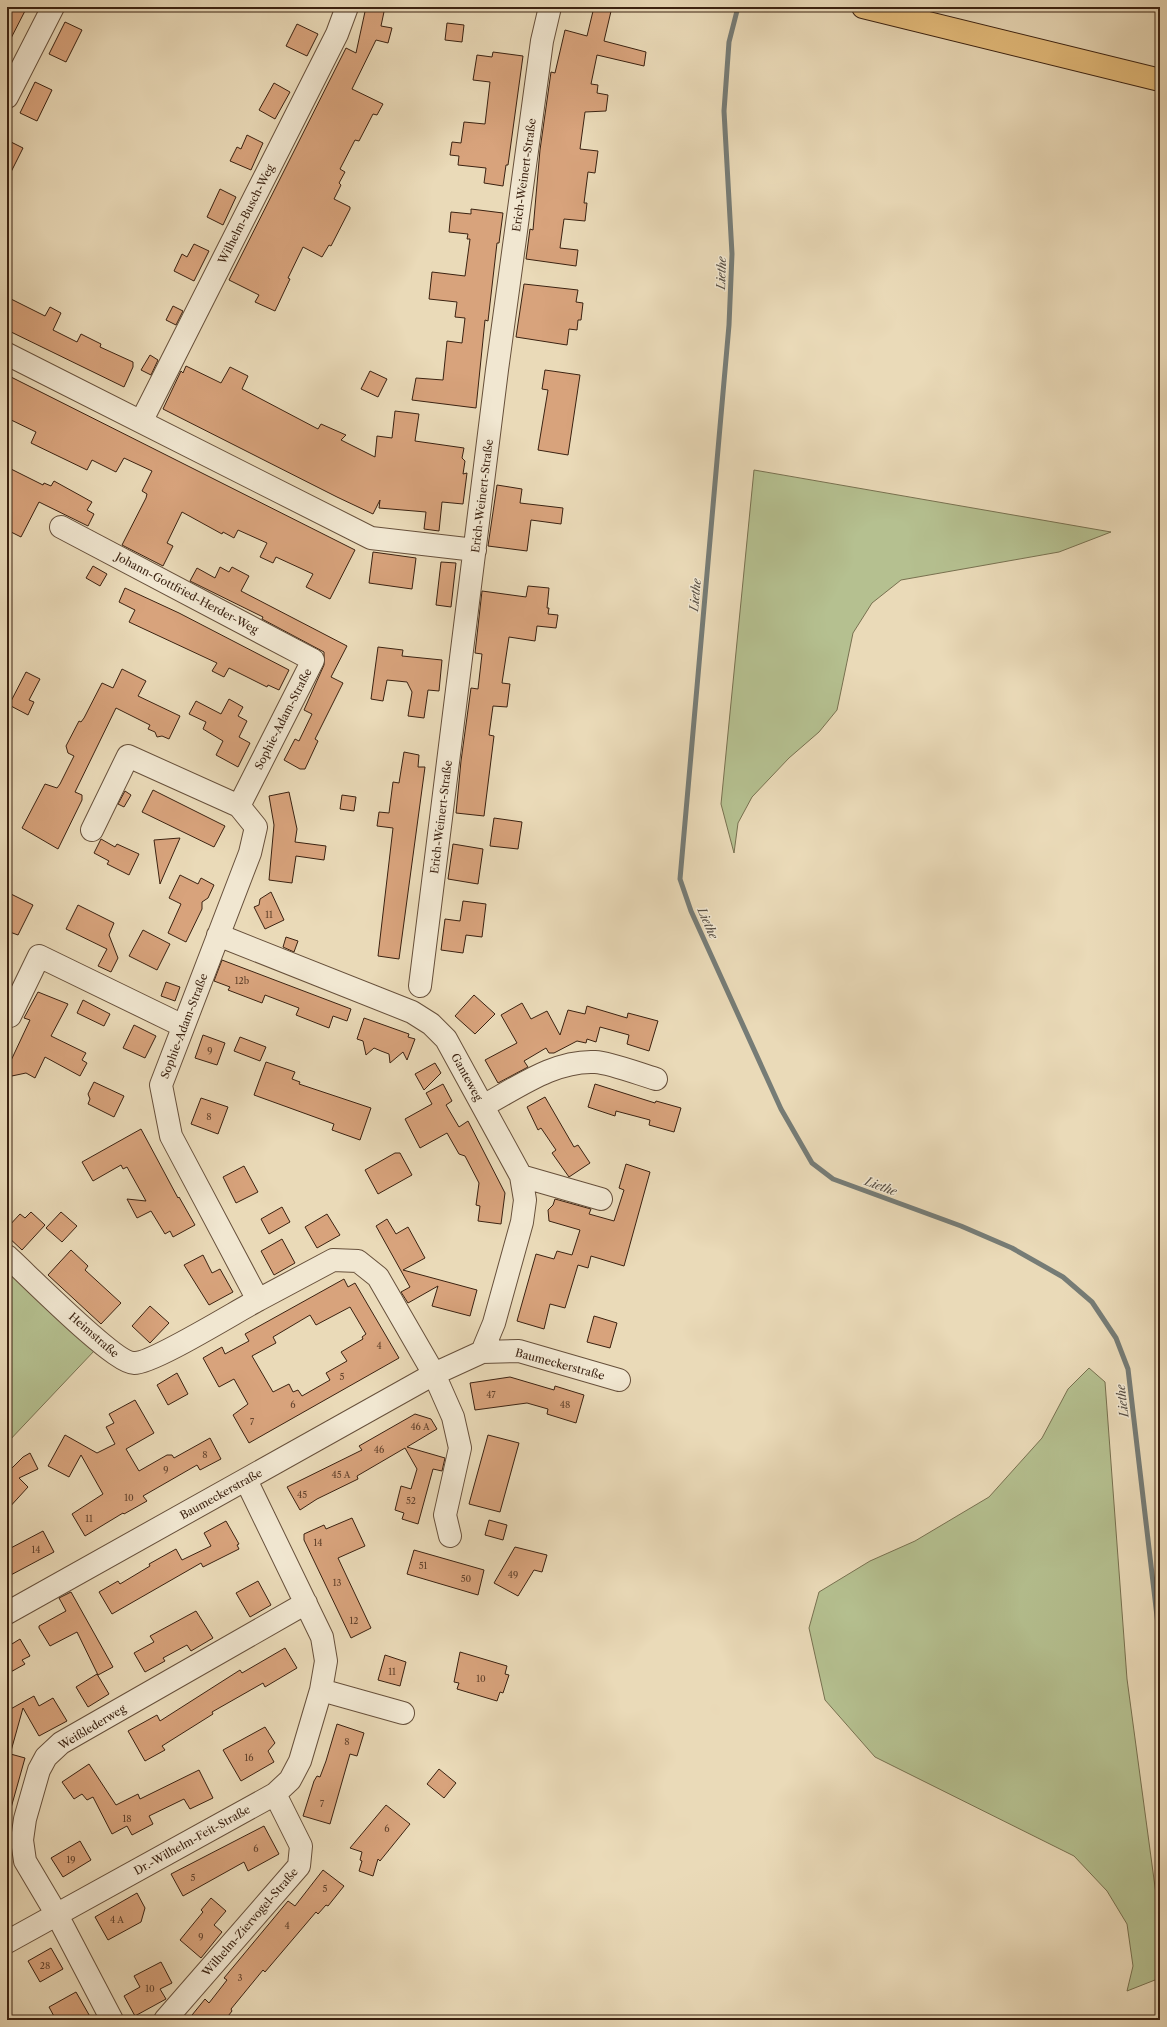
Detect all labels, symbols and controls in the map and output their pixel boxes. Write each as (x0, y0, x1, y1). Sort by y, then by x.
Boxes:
street label: Erich-Weinert-Straße (509, 117, 539, 233)
street label: Wilhelm-Busch-Weg (214, 162, 277, 267)
water label: Liethe (713, 255, 729, 291)
street label: Erich-Weinert-Straße (468, 438, 496, 554)
street label: Johann-Gottfried-Herder-Weg (112, 548, 261, 637)
water label: Liethe (686, 577, 704, 613)
street label: Sophie-Adam-Straße (251, 666, 315, 772)
street label: Erich-Weinert-Straße (427, 759, 455, 875)
water label: Liethe (694, 904, 722, 942)
house number: 11 (265, 909, 273, 920)
street label: Sophie-Adam-Straße (157, 971, 211, 1081)
house number: 12b (235, 975, 250, 986)
house number: 9 (207, 1045, 213, 1056)
street label: Ganteweg (448, 1051, 486, 1103)
house number: 8 (206, 1111, 212, 1122)
water label: Liethe (862, 1173, 900, 1199)
street label: Heimstraße (66, 1309, 122, 1361)
house number: 4 (376, 1340, 382, 1351)
street label: Baumeckerstraße (514, 1345, 606, 1383)
house number: 5 (340, 1371, 345, 1382)
water label: Liethe (1112, 1382, 1132, 1419)
house number: 47 (486, 1389, 496, 1400)
house number: 6 (290, 1399, 296, 1410)
house number: 48 (560, 1399, 570, 1410)
house number: 7 (250, 1416, 255, 1427)
house number: 46 A (410, 1421, 430, 1432)
house number: 46 (374, 1444, 384, 1455)
house number: 8 (202, 1449, 208, 1460)
house number: 9 (163, 1464, 169, 1475)
street label: Baumeckerstraße (177, 1466, 265, 1522)
house number: 45 A (332, 1469, 351, 1480)
house number: 45 (297, 1489, 307, 1500)
house number: 10 (124, 1492, 134, 1503)
house number: 52 (406, 1495, 416, 1506)
house number: 11 (85, 1513, 93, 1524)
house number: 14 (314, 1537, 323, 1548)
house number: 14 (32, 1544, 41, 1555)
house number: 51 (419, 1560, 428, 1571)
house number: 49 (508, 1569, 518, 1580)
house number: 50 (461, 1573, 472, 1584)
house number: 13 (333, 1577, 341, 1588)
house number: 12 (350, 1615, 358, 1626)
house number: 11 (388, 1666, 396, 1677)
house number: 10 (476, 1673, 486, 1684)
street label: Weißlederweg (55, 1701, 128, 1753)
house number: 8 (344, 1736, 350, 1747)
house number: 16 (244, 1752, 254, 1763)
house number: 7 (320, 1798, 325, 1809)
street label: Dr.-Wilhelm-Feit-Straße (131, 1802, 253, 1878)
house number: 18 (122, 1813, 132, 1824)
house number: 6 (384, 1823, 390, 1834)
house number: 6 (253, 1843, 259, 1854)
house number: 19 (66, 1854, 76, 1865)
street label: Wilhelm-Ziervogel-Straße (198, 1865, 301, 1980)
house number: 5 (191, 1872, 196, 1883)
house number: 5 (323, 1883, 328, 1894)
house number: 4 A (110, 1914, 124, 1925)
house number: 4 (284, 1920, 290, 1931)
house number: 9 (198, 1931, 204, 1942)
house number: 28 (40, 1960, 50, 1971)
house number: 3 (238, 1972, 243, 1983)
house number: 10 (145, 1983, 155, 1994)

